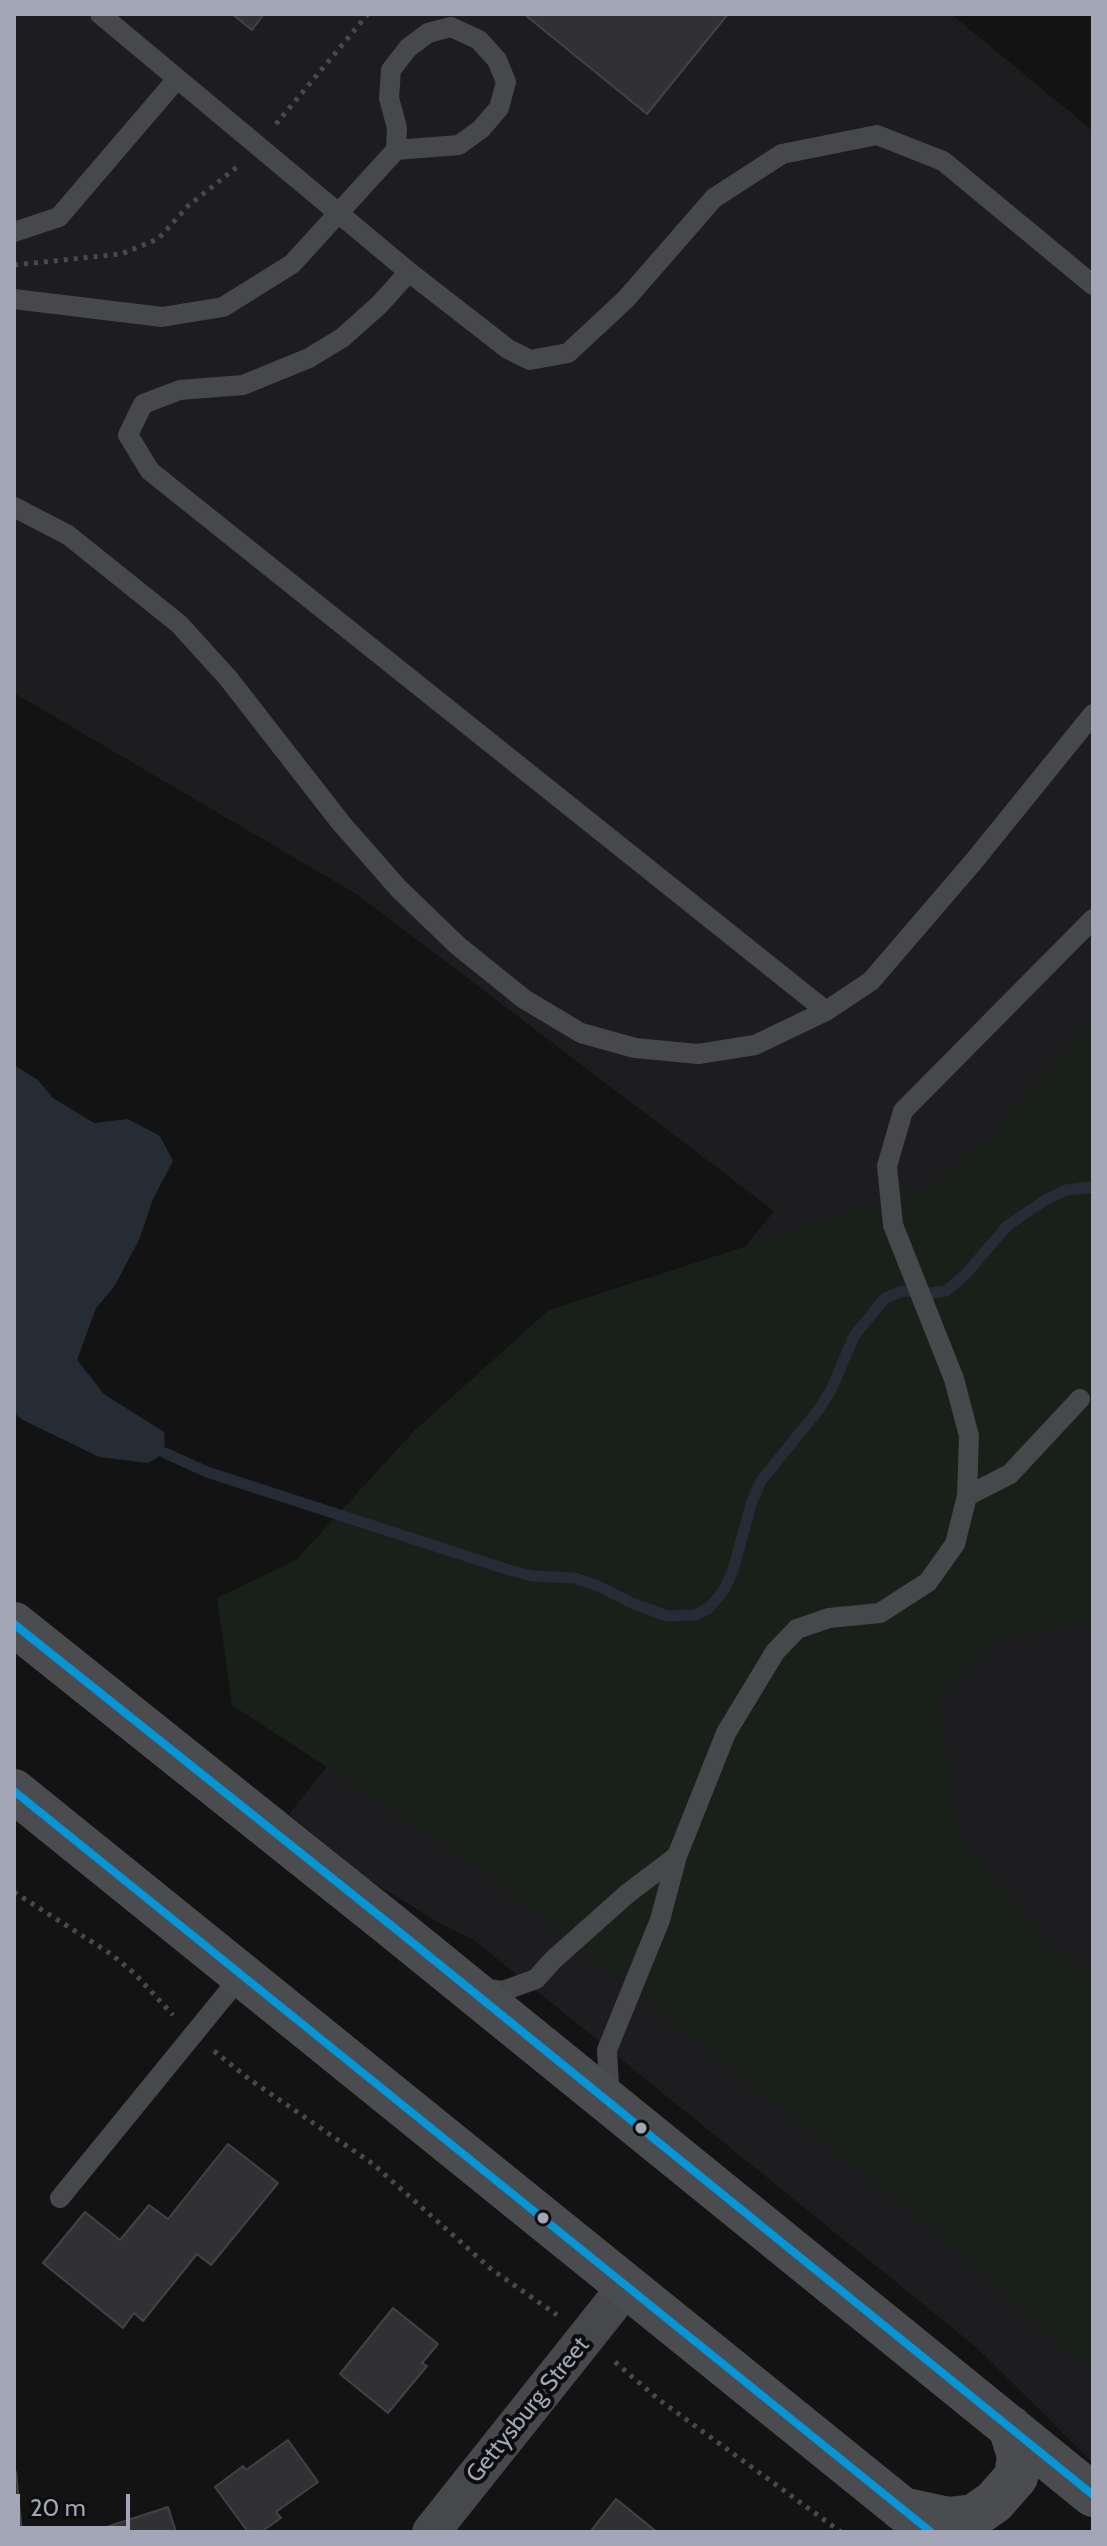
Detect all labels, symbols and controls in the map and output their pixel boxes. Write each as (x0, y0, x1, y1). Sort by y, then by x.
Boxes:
unlabelled marker (633, 2120, 649, 2136)
unlabelled marker (535, 2210, 551, 2226)
street label: Gettysburg Street (461, 2331, 595, 2489)
scale bar (20, 2478, 134, 2528)
text: 20 m (30, 2493, 86, 2522)

